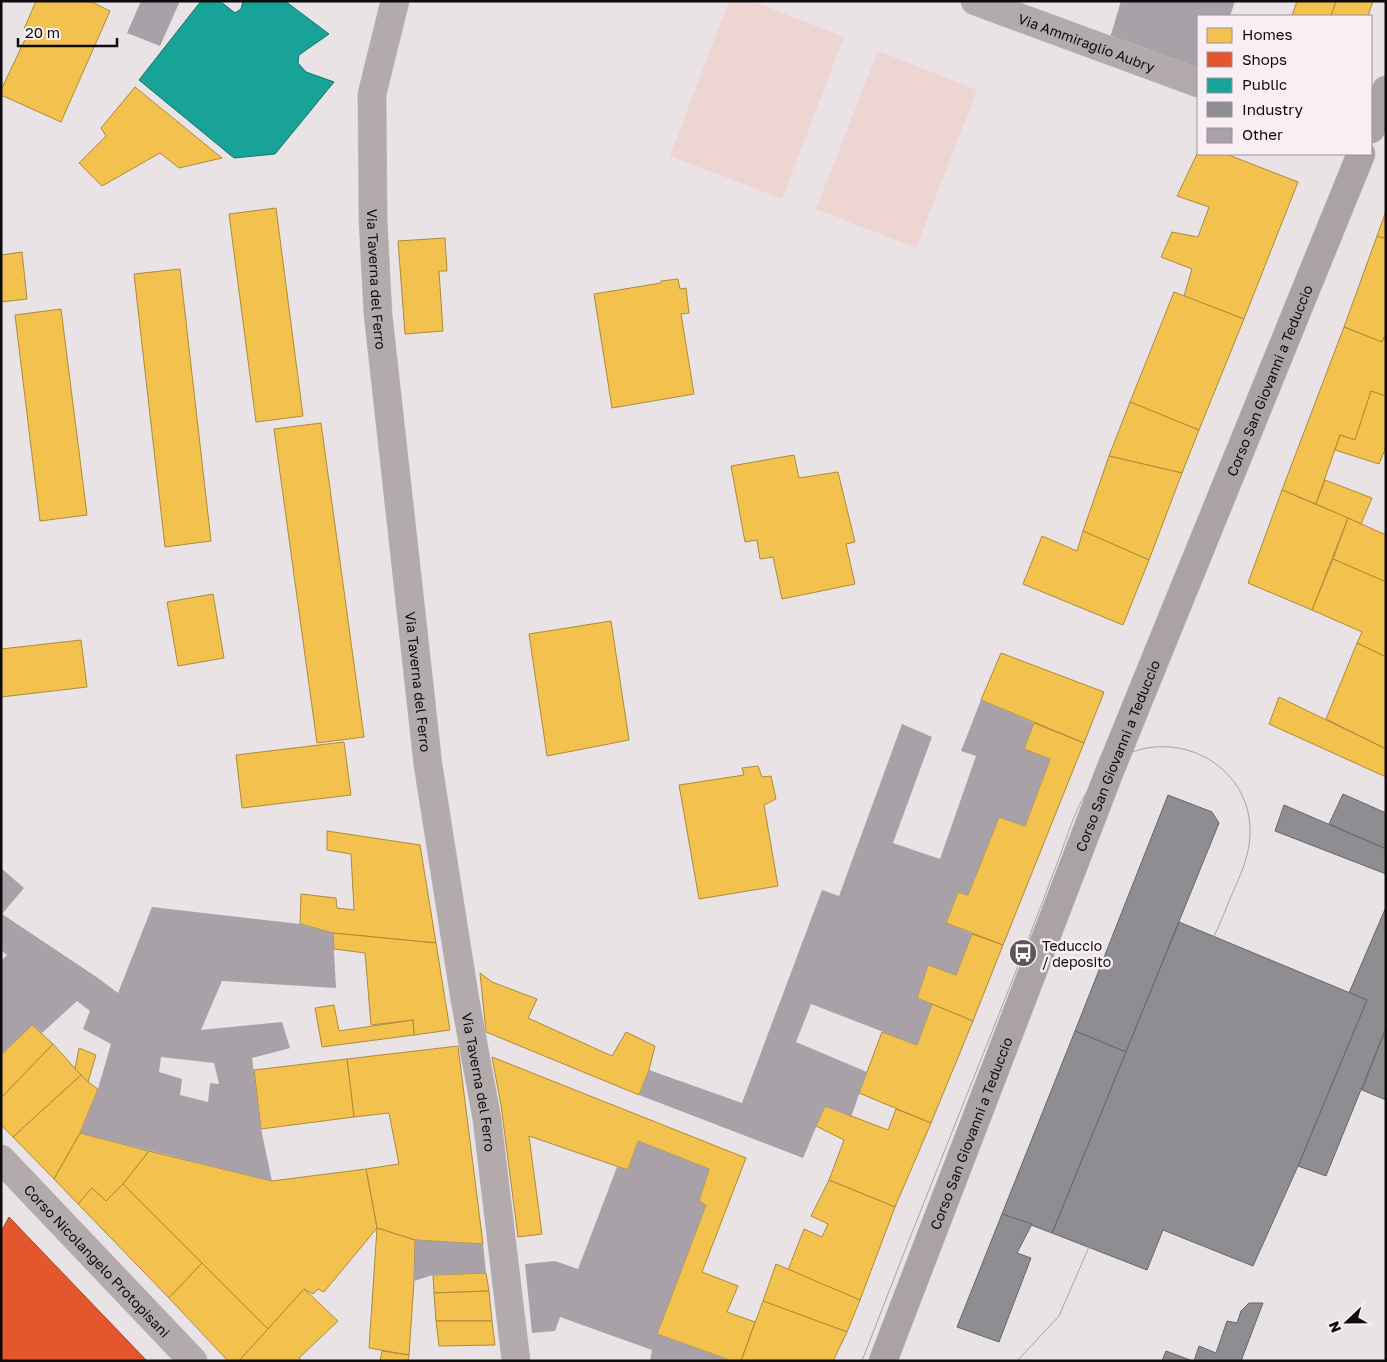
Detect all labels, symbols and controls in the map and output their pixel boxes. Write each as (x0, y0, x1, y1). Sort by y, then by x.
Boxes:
street label: Via Ammiraglio Aubry (1016, 9, 1158, 75)
scale bar (18, 15, 116, 47)
legend (1197, 15, 1372, 155)
text: 20 m (25, 23, 60, 41)
text: Homes (1242, 25, 1292, 43)
text: Shops (1242, 50, 1287, 68)
text: Public (1242, 75, 1287, 93)
text: Industry (1242, 100, 1303, 118)
text: Other (1242, 125, 1283, 143)
street label: Via Taverna del Ferro (364, 209, 390, 350)
street label: Corso San Giovanni a Teduccio (1222, 282, 1315, 478)
street label: Via Taverna del Ferro (403, 611, 435, 753)
street label: Corso San Giovanni a Teduccio (1071, 657, 1163, 854)
place label: Teduccio / deposito (1042, 937, 1111, 970)
bus stop icon: Teduccio / deposito (1008, 938, 1038, 968)
street label: Via Taverna del Ferro (459, 1011, 499, 1153)
street label: Corso San Giovanni a Teduccio (926, 1035, 1015, 1232)
street label: Corso Nicolangelo Protopisani (21, 1181, 174, 1340)
north arrow (1322, 1297, 1372, 1347)
text: N (1325, 1319, 1344, 1335)

